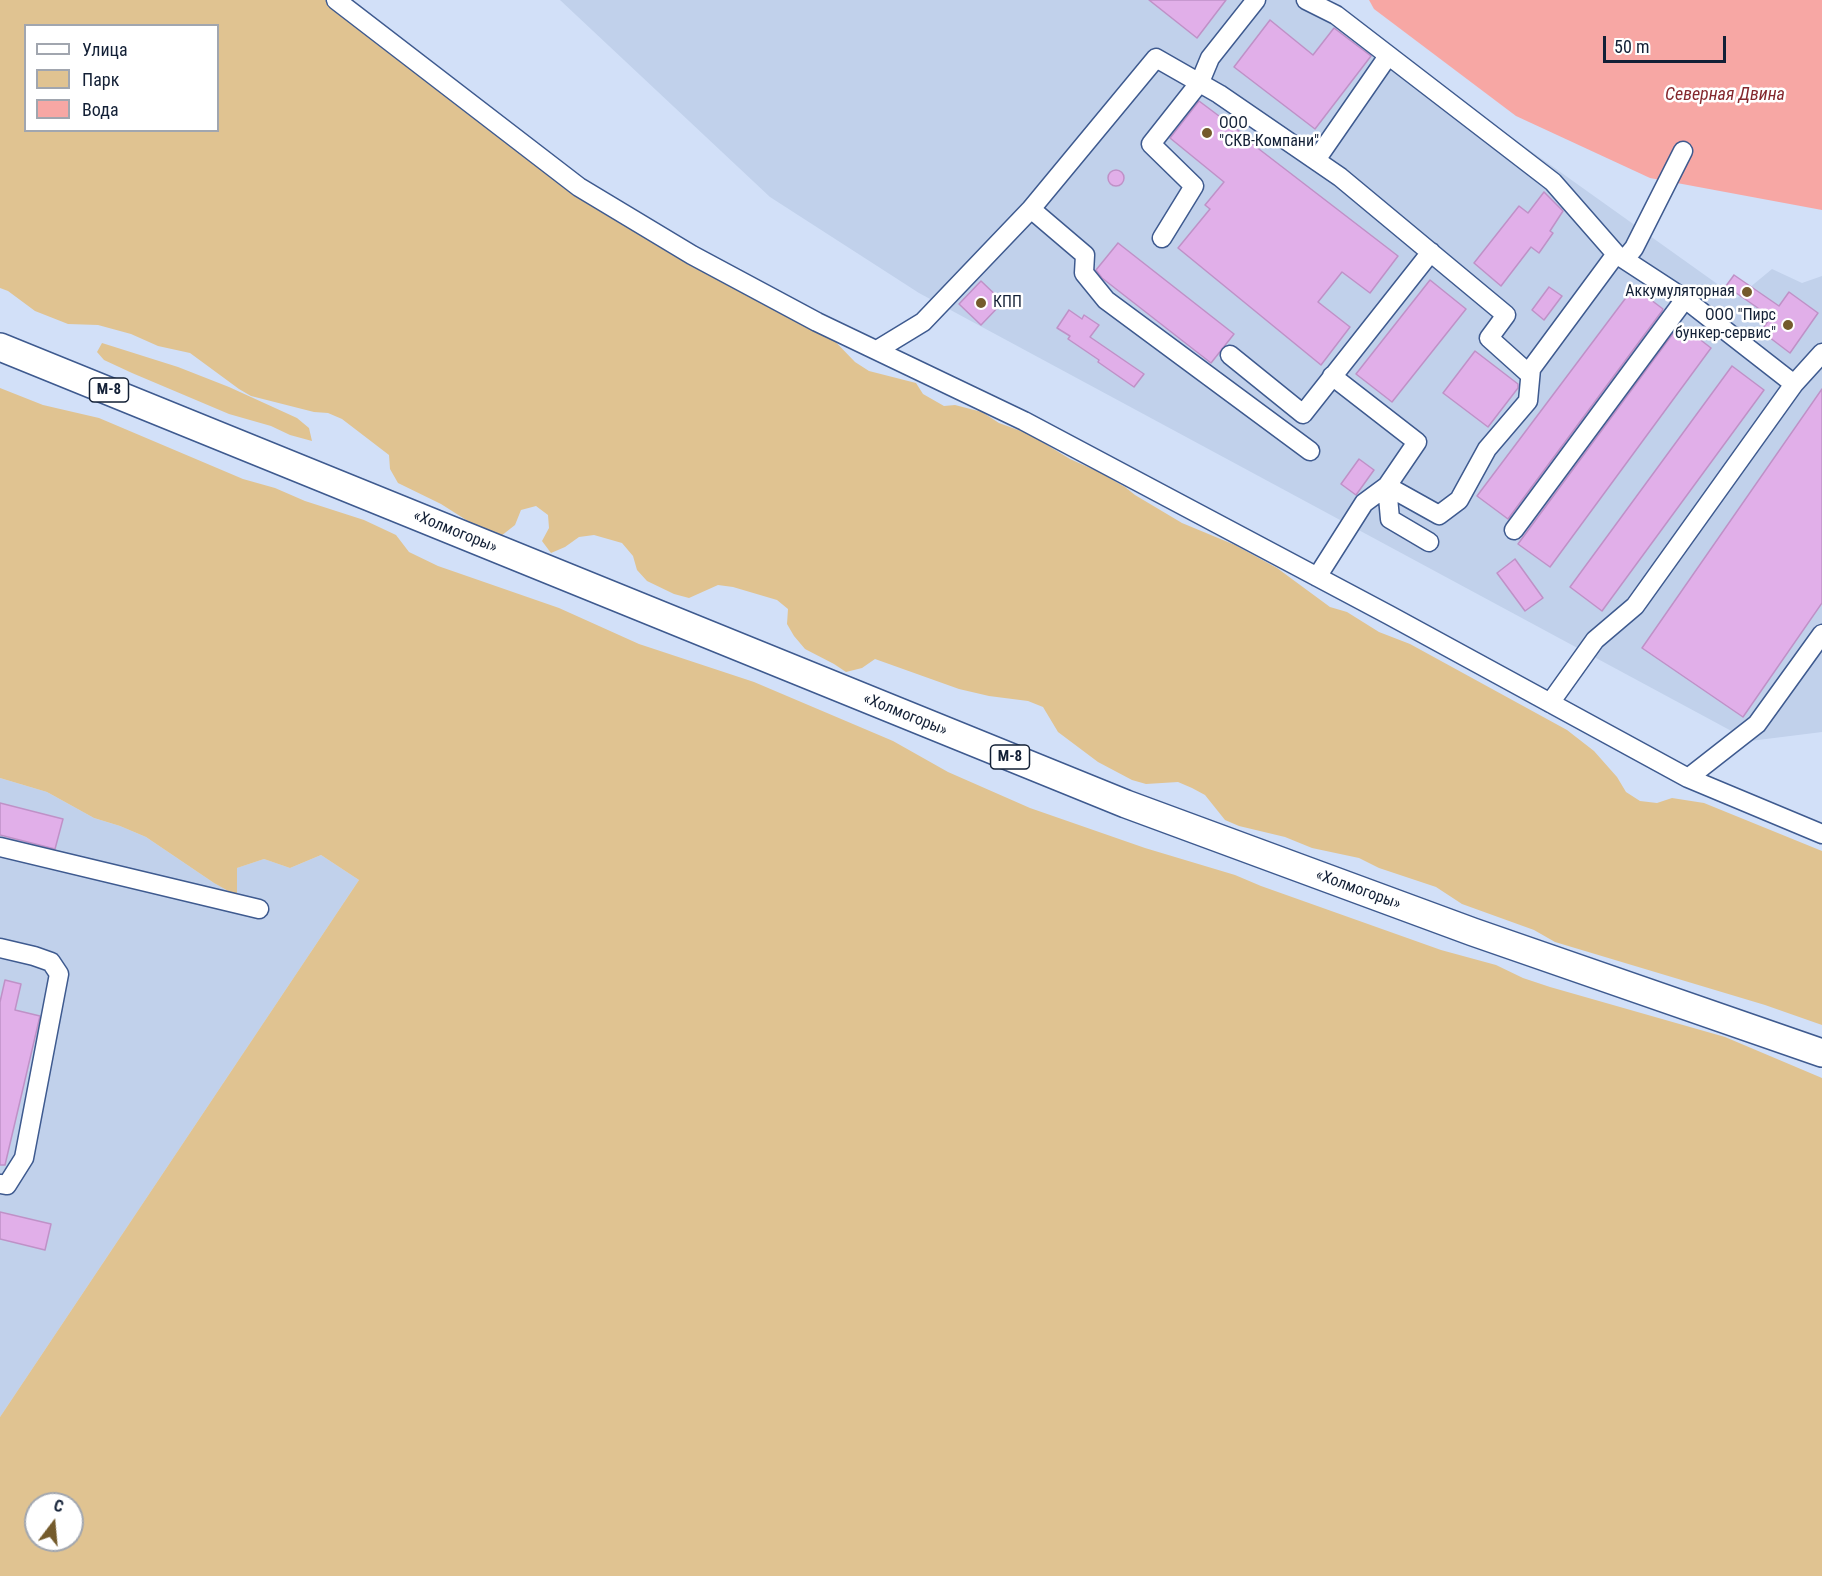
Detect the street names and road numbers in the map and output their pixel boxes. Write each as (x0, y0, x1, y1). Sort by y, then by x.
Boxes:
road number: М-8 (90, 378, 128, 402)
street label: «Холмогоры» (410, 506, 500, 558)
street label: «Холмогоры» (860, 689, 950, 741)
road number: М-8 (990, 745, 1030, 769)
street label: «Холмогоры» (1313, 866, 1403, 914)

